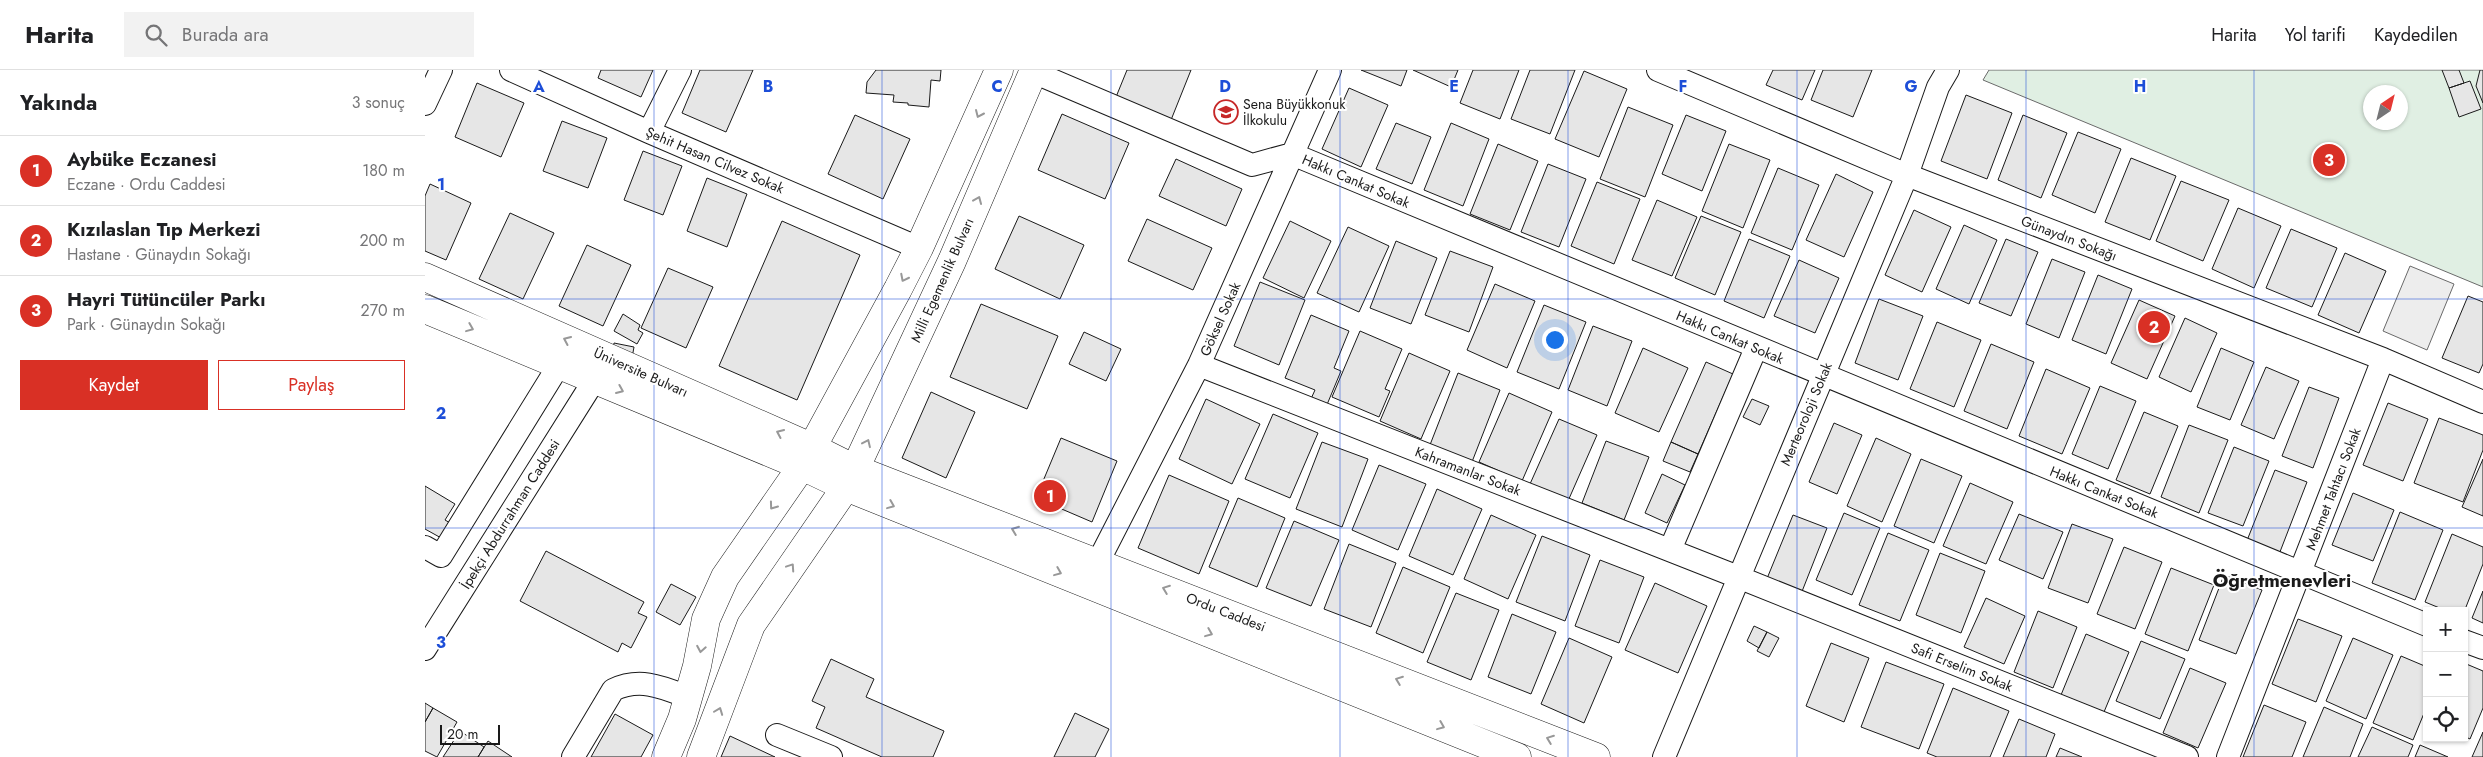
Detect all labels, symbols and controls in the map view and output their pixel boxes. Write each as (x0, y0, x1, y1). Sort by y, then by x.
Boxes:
search box (124, 12, 474, 57)
text: Harita (25, 17, 94, 52)
icon: search (142, 21, 170, 49)
text: Burada ara (182, 21, 269, 48)
text: Harita (2211, 22, 2257, 48)
text: Yol tarifi (2285, 22, 2346, 48)
text: Kaydedilen (2374, 22, 2458, 48)
text: A (532, 75, 545, 98)
text: B (763, 75, 773, 98)
text: C (991, 75, 1003, 98)
text: D (1219, 75, 1231, 98)
text: E (1449, 75, 1459, 98)
text: F (1679, 75, 1687, 98)
text: G (1904, 75, 1918, 98)
text: H (2134, 75, 2146, 98)
north arrow (2363, 85, 2408, 130)
text: Yakında (20, 88, 97, 118)
text: 3 sonuç (352, 91, 405, 114)
place label: Sena Büyükkonuk İlkokulu (1243, 94, 1346, 130)
school or university icon: Sena Büyükkonuk İlkokulu (1213, 99, 1239, 125)
one-way arrow (975, 109, 986, 118)
street label: Şehit Hasan Cilvez Sokak (643, 122, 788, 199)
pin: 3 (2313, 141, 2345, 179)
text: Aybüke Eczanesi (67, 146, 217, 173)
street label: Hakkı Cankat Sokak (1299, 149, 1414, 213)
text: 1 (32, 159, 40, 182)
text: 180 m (362, 159, 405, 182)
text: Eczane · Ordu Caddesi (67, 173, 226, 196)
text: 1 (437, 173, 445, 196)
one-way arrow (972, 196, 983, 205)
street label: Günaydın Sokağı (2018, 210, 2120, 266)
street label: Milli Egemenlik Bulvarı (905, 214, 979, 346)
text: Kızılaslan Tıp Merkezi (67, 216, 261, 243)
text: 2 (31, 229, 41, 252)
text: 200 m (359, 229, 405, 252)
text: Hastane · Günaydın Sokağı (67, 243, 251, 266)
one-way arrow (900, 273, 910, 282)
street label: Göksel Sokak (1195, 278, 1246, 359)
text: Hayri Tütüncüler Parkı (67, 286, 266, 313)
text: 3 (31, 299, 41, 322)
text: 270 m (361, 299, 405, 322)
street label: Hakkı Cankat Sokak (1673, 305, 1788, 369)
pin: 2 (2138, 308, 2170, 346)
text: Park · Günaydın Sokağı (67, 313, 226, 336)
one-way arrow (465, 322, 474, 332)
your location (1542, 327, 1568, 353)
one-way arrow (563, 335, 572, 346)
street label: Üniversite Bulvarı (591, 342, 691, 402)
street label: Merteoroloji Sokak (1775, 359, 1837, 469)
button: Kaydet (20, 360, 208, 410)
button: Paylaş (218, 360, 405, 410)
one-way arrow (615, 384, 624, 395)
text: 2 (436, 402, 446, 425)
street label: Mehmet Tahtacı Sokak (2300, 424, 2366, 553)
one-way arrow (776, 429, 785, 440)
street label: İpekçi Abdurrahman Caddesi (456, 435, 564, 593)
one-way arrow (861, 439, 872, 448)
street label: Kahramanlar Sokak (1412, 442, 1525, 501)
street label: Hakkı Cankat Sokak (2047, 461, 2162, 523)
pin: 1 (1034, 477, 1066, 515)
one-way arrow (886, 499, 895, 509)
one-way arrow (770, 500, 779, 509)
one-way arrow (1011, 526, 1020, 536)
one-way arrow (785, 563, 794, 573)
one-way arrow (1053, 566, 1062, 577)
district label: Öğretmenevleri (2213, 567, 2351, 594)
one-way arrow (1163, 585, 1171, 595)
street label: Ordu Caddesi (1183, 588, 1269, 636)
map controls (2423, 607, 2468, 742)
button: + (2423, 607, 2468, 652)
one-way arrow (1204, 627, 1213, 637)
text: 3 (436, 631, 446, 654)
street label: Safi Erselim Sokak (1908, 638, 2017, 697)
one-way arrow (696, 644, 706, 653)
button: − (2423, 652, 2468, 697)
one-way arrow (1395, 676, 1404, 686)
button: locate (2423, 697, 2468, 742)
one-way arrow (713, 708, 723, 716)
one-way arrow (1436, 720, 1445, 731)
scale bar (440, 722, 500, 745)
text: 20 m (447, 724, 479, 744)
one-way arrow (1547, 735, 1555, 745)

